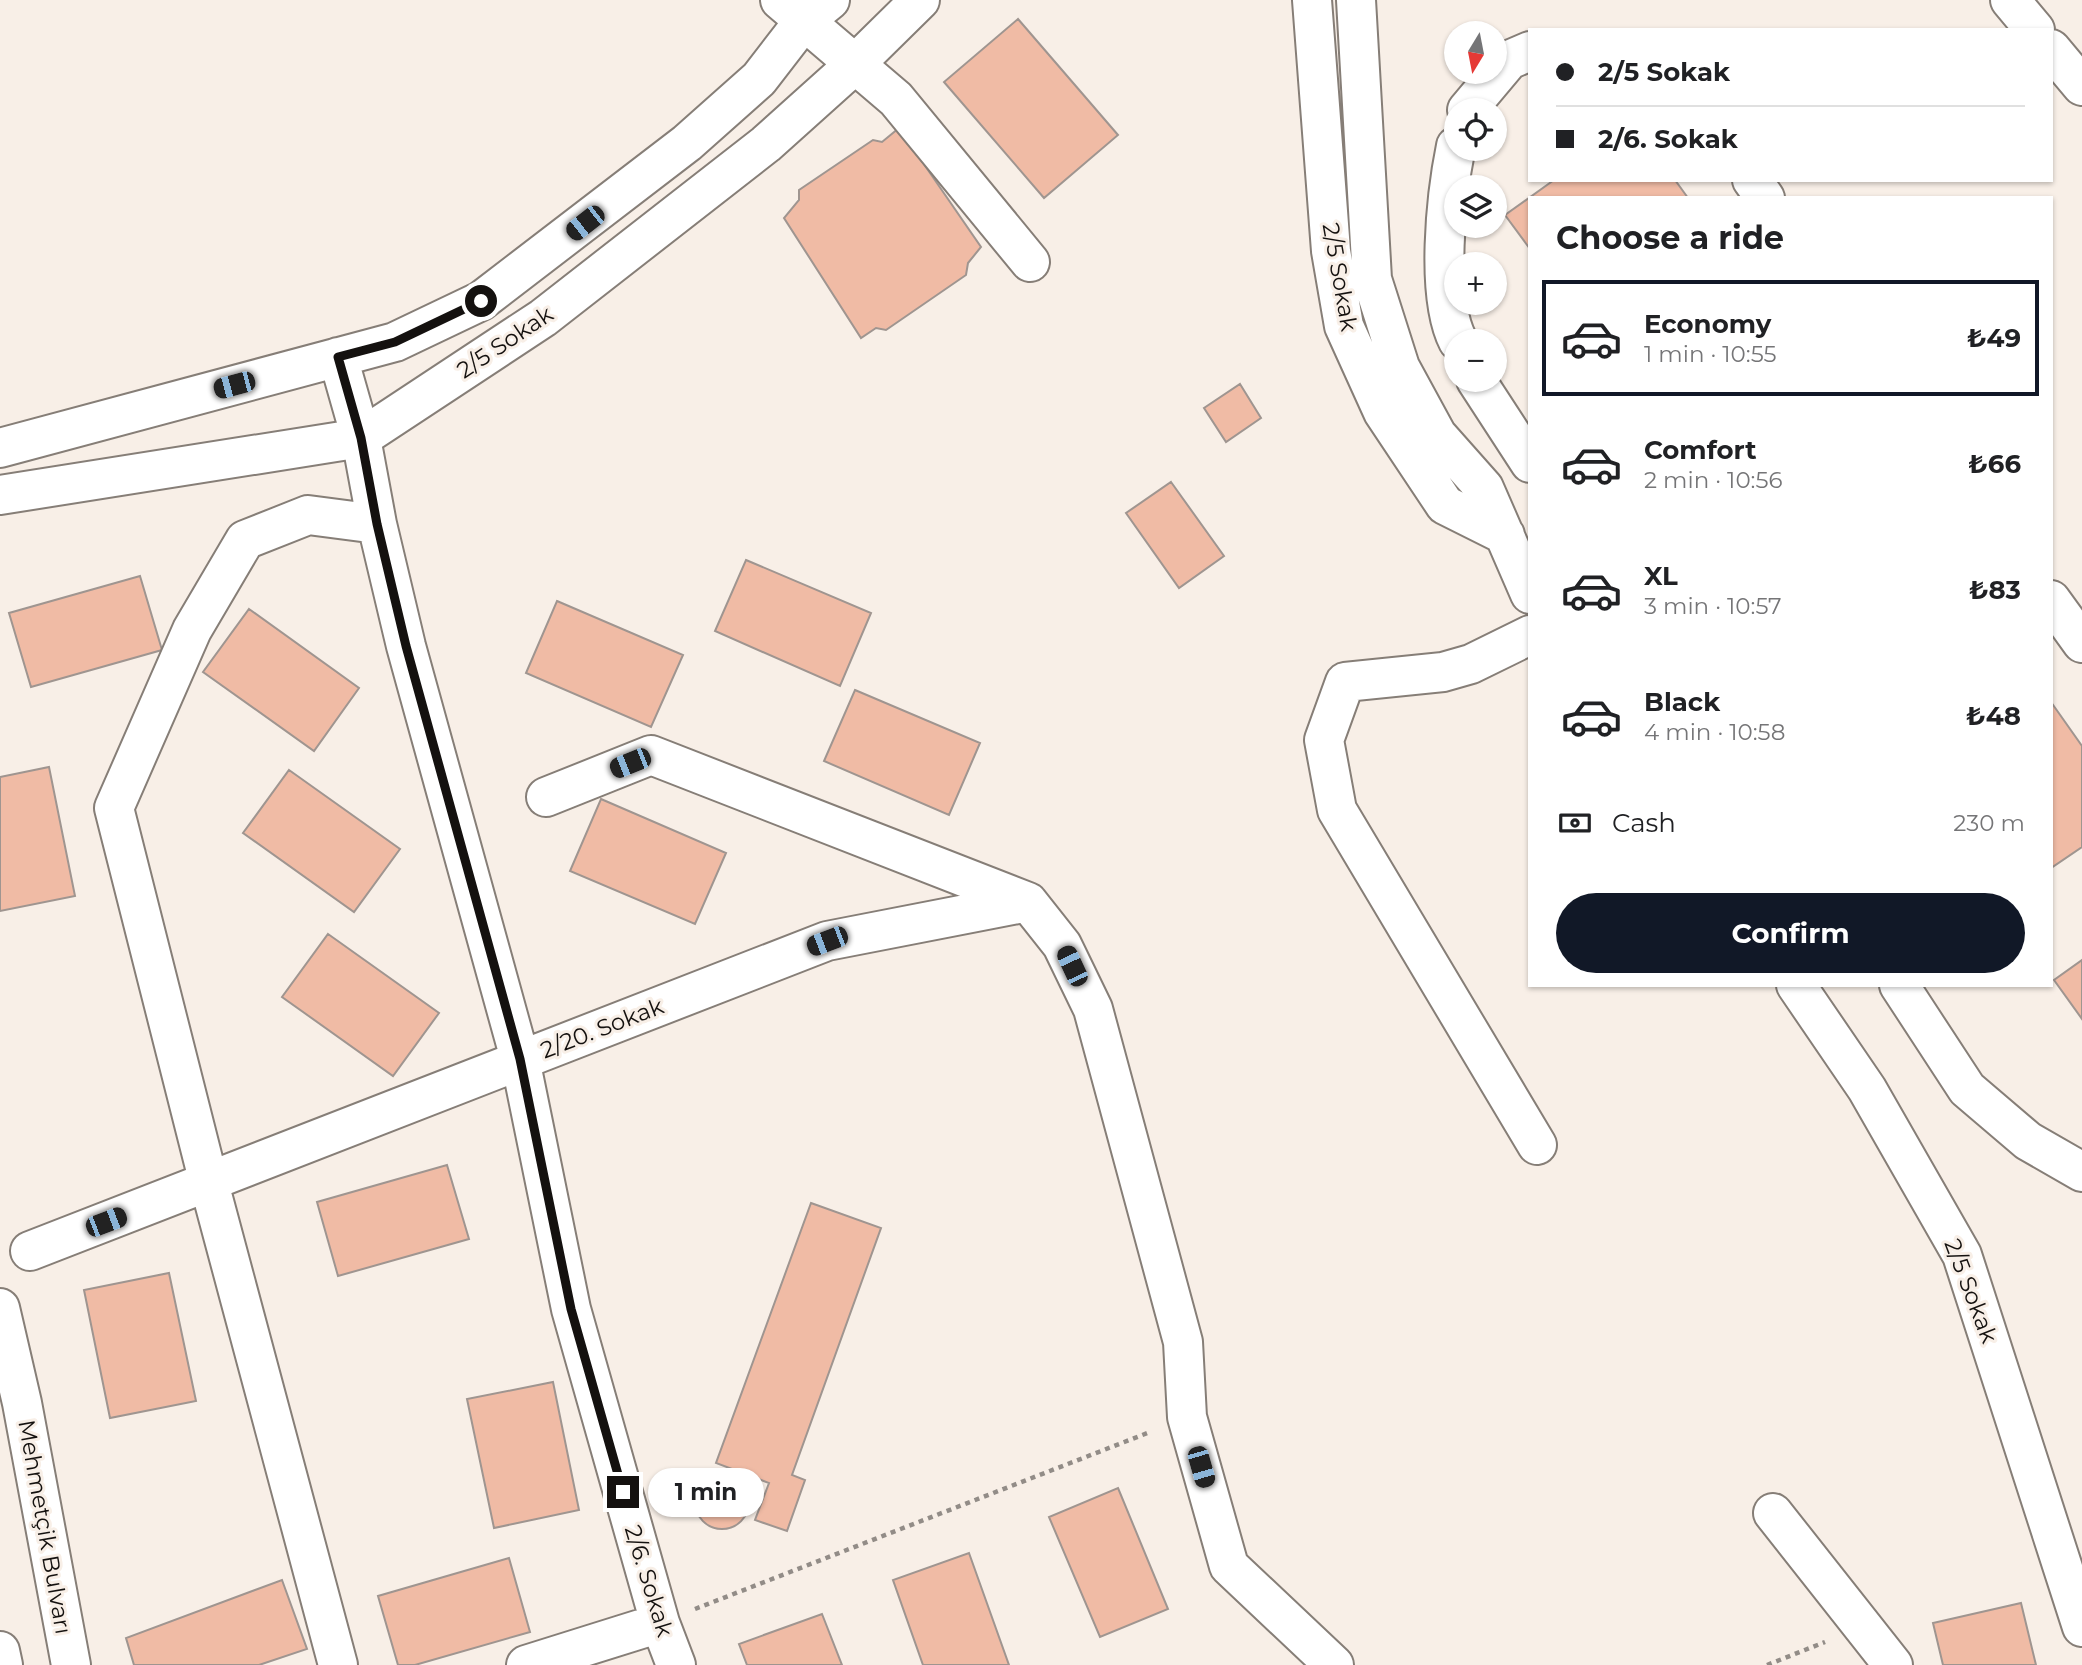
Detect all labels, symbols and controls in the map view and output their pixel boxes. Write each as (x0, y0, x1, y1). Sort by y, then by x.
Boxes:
north arrow (1444, 21, 1507, 84)
map controls (1444, 21, 1507, 392)
text: 2/5 Sokak (1598, 56, 1730, 88)
button: locate (1444, 98, 1507, 161)
text: 2/6. Sokak (1598, 123, 1738, 155)
button: layers (1444, 175, 1507, 238)
car (562, 202, 609, 244)
text: Choose a ride (1556, 218, 1784, 257)
street label: 2/5 Sokak (1317, 221, 1363, 334)
button: + (1444, 252, 1507, 315)
route start (465, 285, 497, 317)
street label: 2/5 Sokak (452, 300, 558, 384)
icon: car (1560, 307, 1623, 370)
text: Economy (1644, 308, 1771, 340)
text: ₺49 (1967, 322, 2021, 354)
button: − (1444, 329, 1507, 392)
text: 1 min · 10:55 (1644, 340, 1777, 368)
car (211, 369, 258, 401)
icon: car (1560, 433, 1623, 496)
text: Comfort (1644, 434, 1756, 466)
text: ₺66 (1968, 448, 2021, 480)
text: 2 min · 10:56 (1644, 466, 1783, 494)
icon: car (1560, 559, 1623, 622)
text: XL (1644, 560, 1678, 592)
text: ₺83 (1969, 574, 2021, 606)
text: 3 min · 10:57 (1644, 592, 1782, 620)
icon: car (1560, 685, 1623, 748)
text: Black (1644, 686, 1720, 718)
text: ₺48 (1966, 700, 2021, 732)
text: 4 min · 10:58 (1644, 718, 1785, 746)
car (607, 745, 654, 781)
icon: cash (1556, 804, 1594, 842)
text: Cash (1612, 807, 1676, 839)
text: 230 m (1953, 809, 2025, 837)
button: Confirm (1556, 893, 2025, 973)
car (804, 924, 851, 958)
car (1054, 943, 1091, 989)
street label: 2/20. Sokak (537, 992, 668, 1064)
car (83, 1205, 130, 1239)
street label: 2/5 Sokak (1938, 1235, 2004, 1347)
street label: Mehmetçik Bulvarı (12, 1418, 78, 1636)
car (1186, 1444, 1217, 1490)
callout: 1 min (648, 1468, 763, 1516)
route end (607, 1476, 639, 1508)
text: 1 min (675, 1478, 737, 1506)
street label: 2/6. Sokak (619, 1522, 679, 1640)

